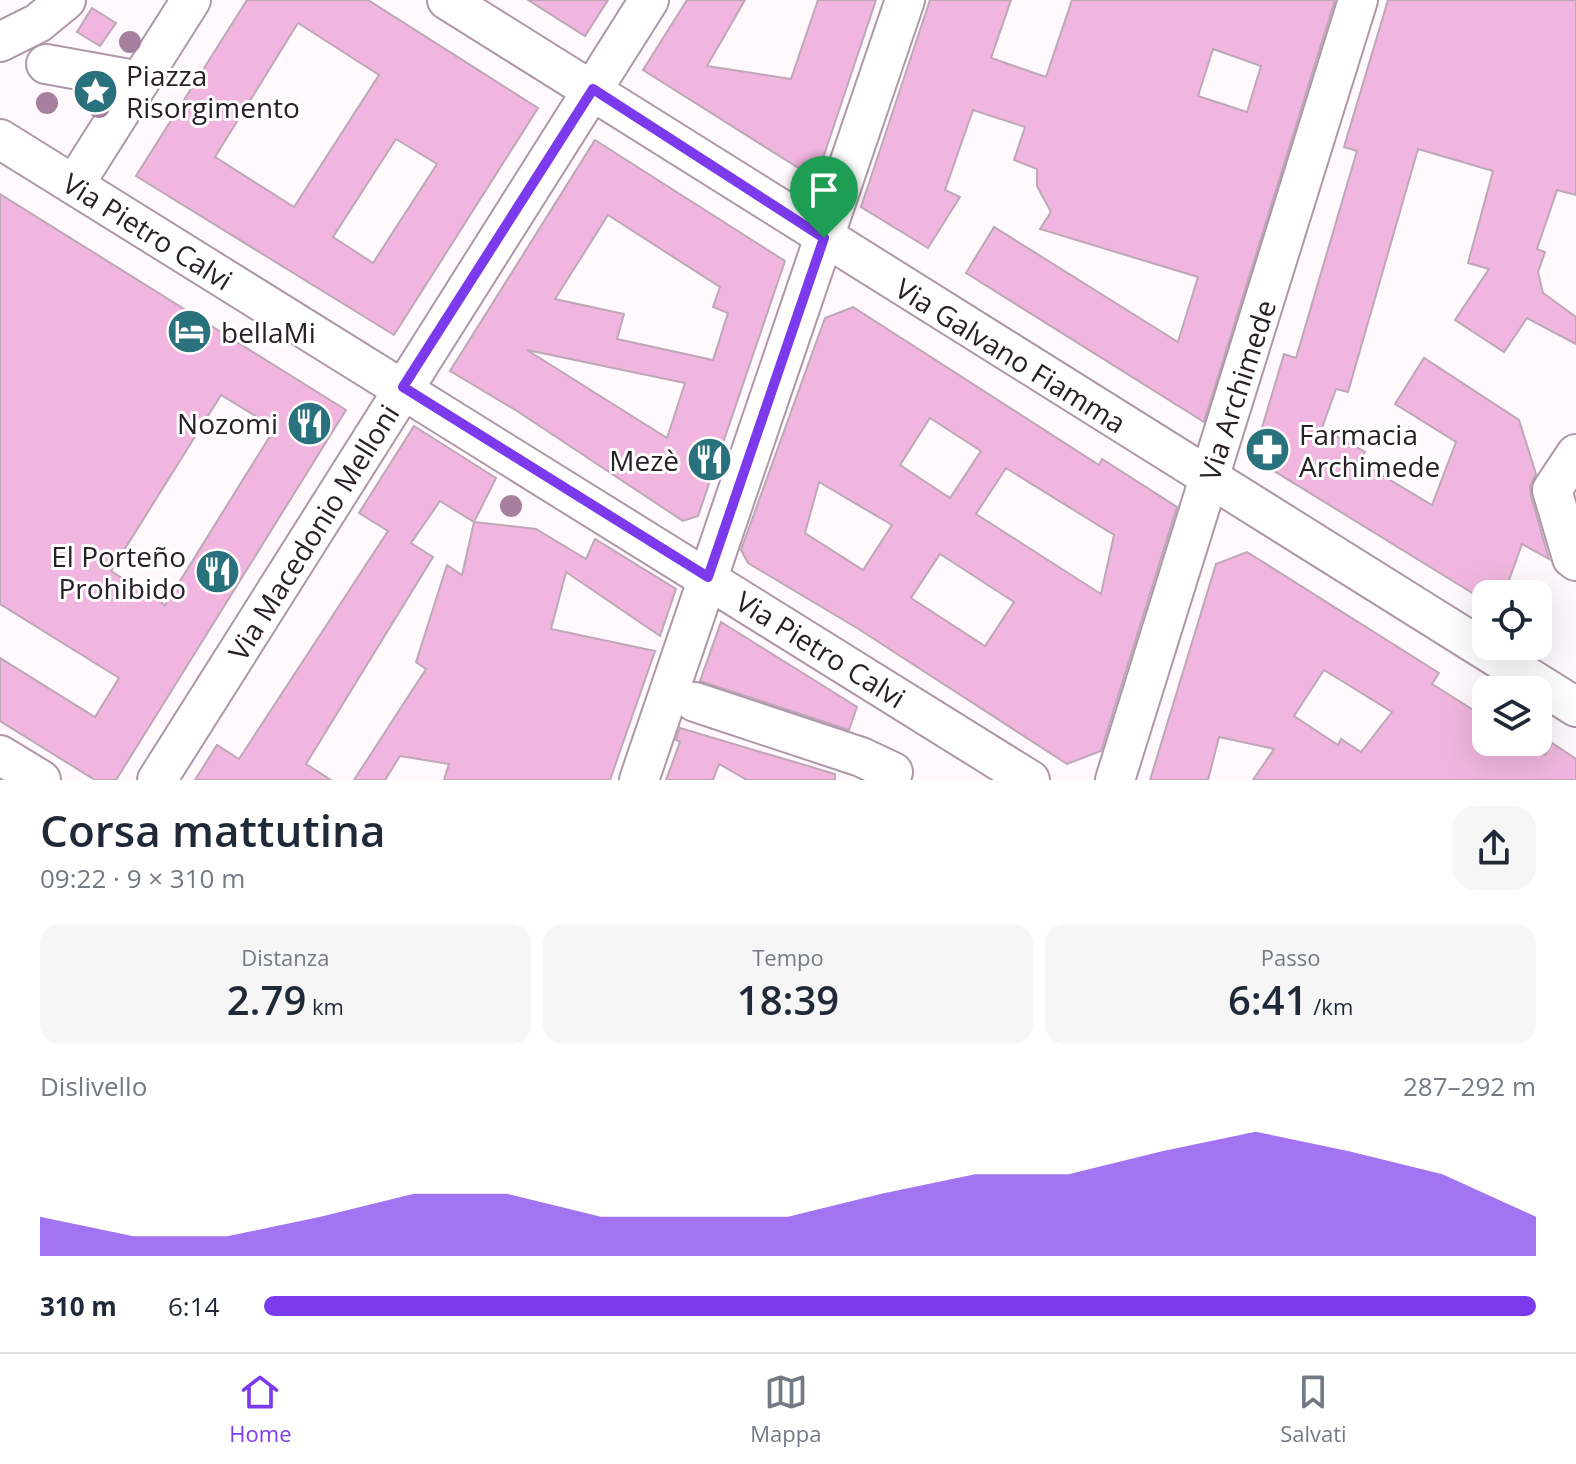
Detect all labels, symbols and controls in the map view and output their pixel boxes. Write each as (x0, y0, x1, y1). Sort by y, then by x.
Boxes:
place label: Piazza Risorgimento (126, 56, 300, 126)
place icon: Piazza Risorgimento (71, 67, 119, 115)
pin (790, 156, 858, 238)
street label: Via Pietro Calvi (56, 164, 240, 298)
icon: arrive (802, 168, 846, 212)
street label: Via Galvano Fiamma (889, 269, 1133, 441)
street label: Via Archimede (1190, 295, 1284, 485)
hotel icon: bellaMi (166, 308, 214, 356)
place label: bellaMi (221, 313, 316, 351)
street label: Via Macedonio Melloni (219, 397, 407, 667)
restaurant icon: Nozomi (285, 399, 333, 447)
place label: Nozomi (177, 404, 278, 442)
place label: Farmacia Archimede (1299, 415, 1440, 485)
pharmacy icon: Farmacia Archimede (1244, 426, 1292, 474)
restaurant icon: Mezè (686, 436, 734, 484)
place label: Mezè (609, 441, 679, 479)
place label: El Porteño Prohibido (51, 537, 186, 607)
restaurant icon: El Porteño Prohibido (193, 548, 241, 596)
map controls (1472, 580, 1552, 756)
button: locate (1472, 580, 1552, 660)
street label: Via Pietro Calvi (729, 582, 913, 716)
button: layers (1472, 676, 1552, 756)
text: Corsa mattutina (40, 800, 386, 860)
button: share (1452, 806, 1536, 890)
text: 09:22 · 9 × 310 m (40, 860, 245, 896)
text: Distanza (241, 942, 329, 972)
text: Tempo (752, 942, 824, 972)
text: Passo (1261, 942, 1320, 972)
text: 2.79 (227, 972, 306, 1027)
text: 18:39 (737, 972, 839, 1027)
text: 6:41 (1228, 972, 1308, 1027)
text: km (306, 991, 344, 1021)
text: /km (1308, 991, 1353, 1021)
text: Dislivello (40, 1068, 147, 1104)
text: 287–292 m (1403, 1068, 1536, 1104)
text: 310 m (40, 1288, 117, 1324)
text: 6:14 (168, 1288, 219, 1324)
tab: Home (229, 1370, 292, 1448)
tab: Mappa (750, 1370, 821, 1448)
tab: Salvati (1280, 1370, 1347, 1448)

